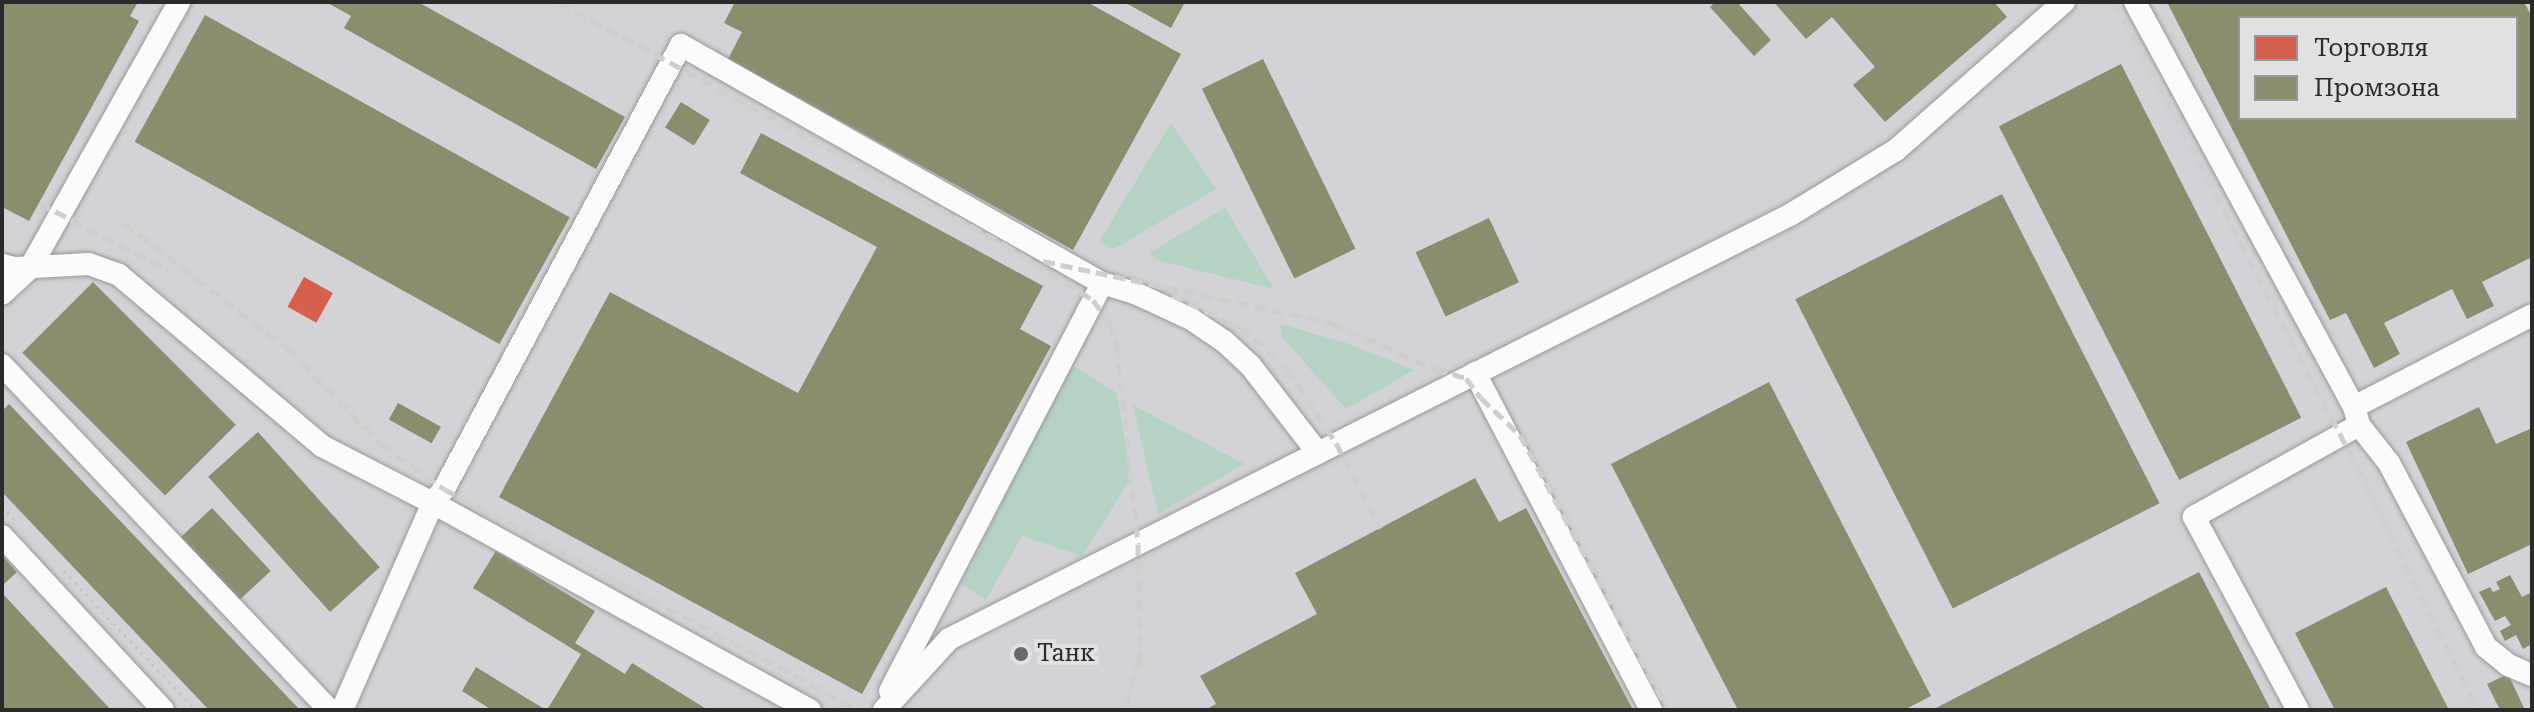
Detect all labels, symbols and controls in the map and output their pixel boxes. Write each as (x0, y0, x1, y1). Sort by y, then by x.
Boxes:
legend (2238, 16, 2518, 120)
text: Торговля (2314, 34, 2428, 62)
text: Промзона (2314, 74, 2440, 102)
place label: Танк (1037, 640, 1095, 668)
marker: Танк (1012, 645, 1030, 663)

